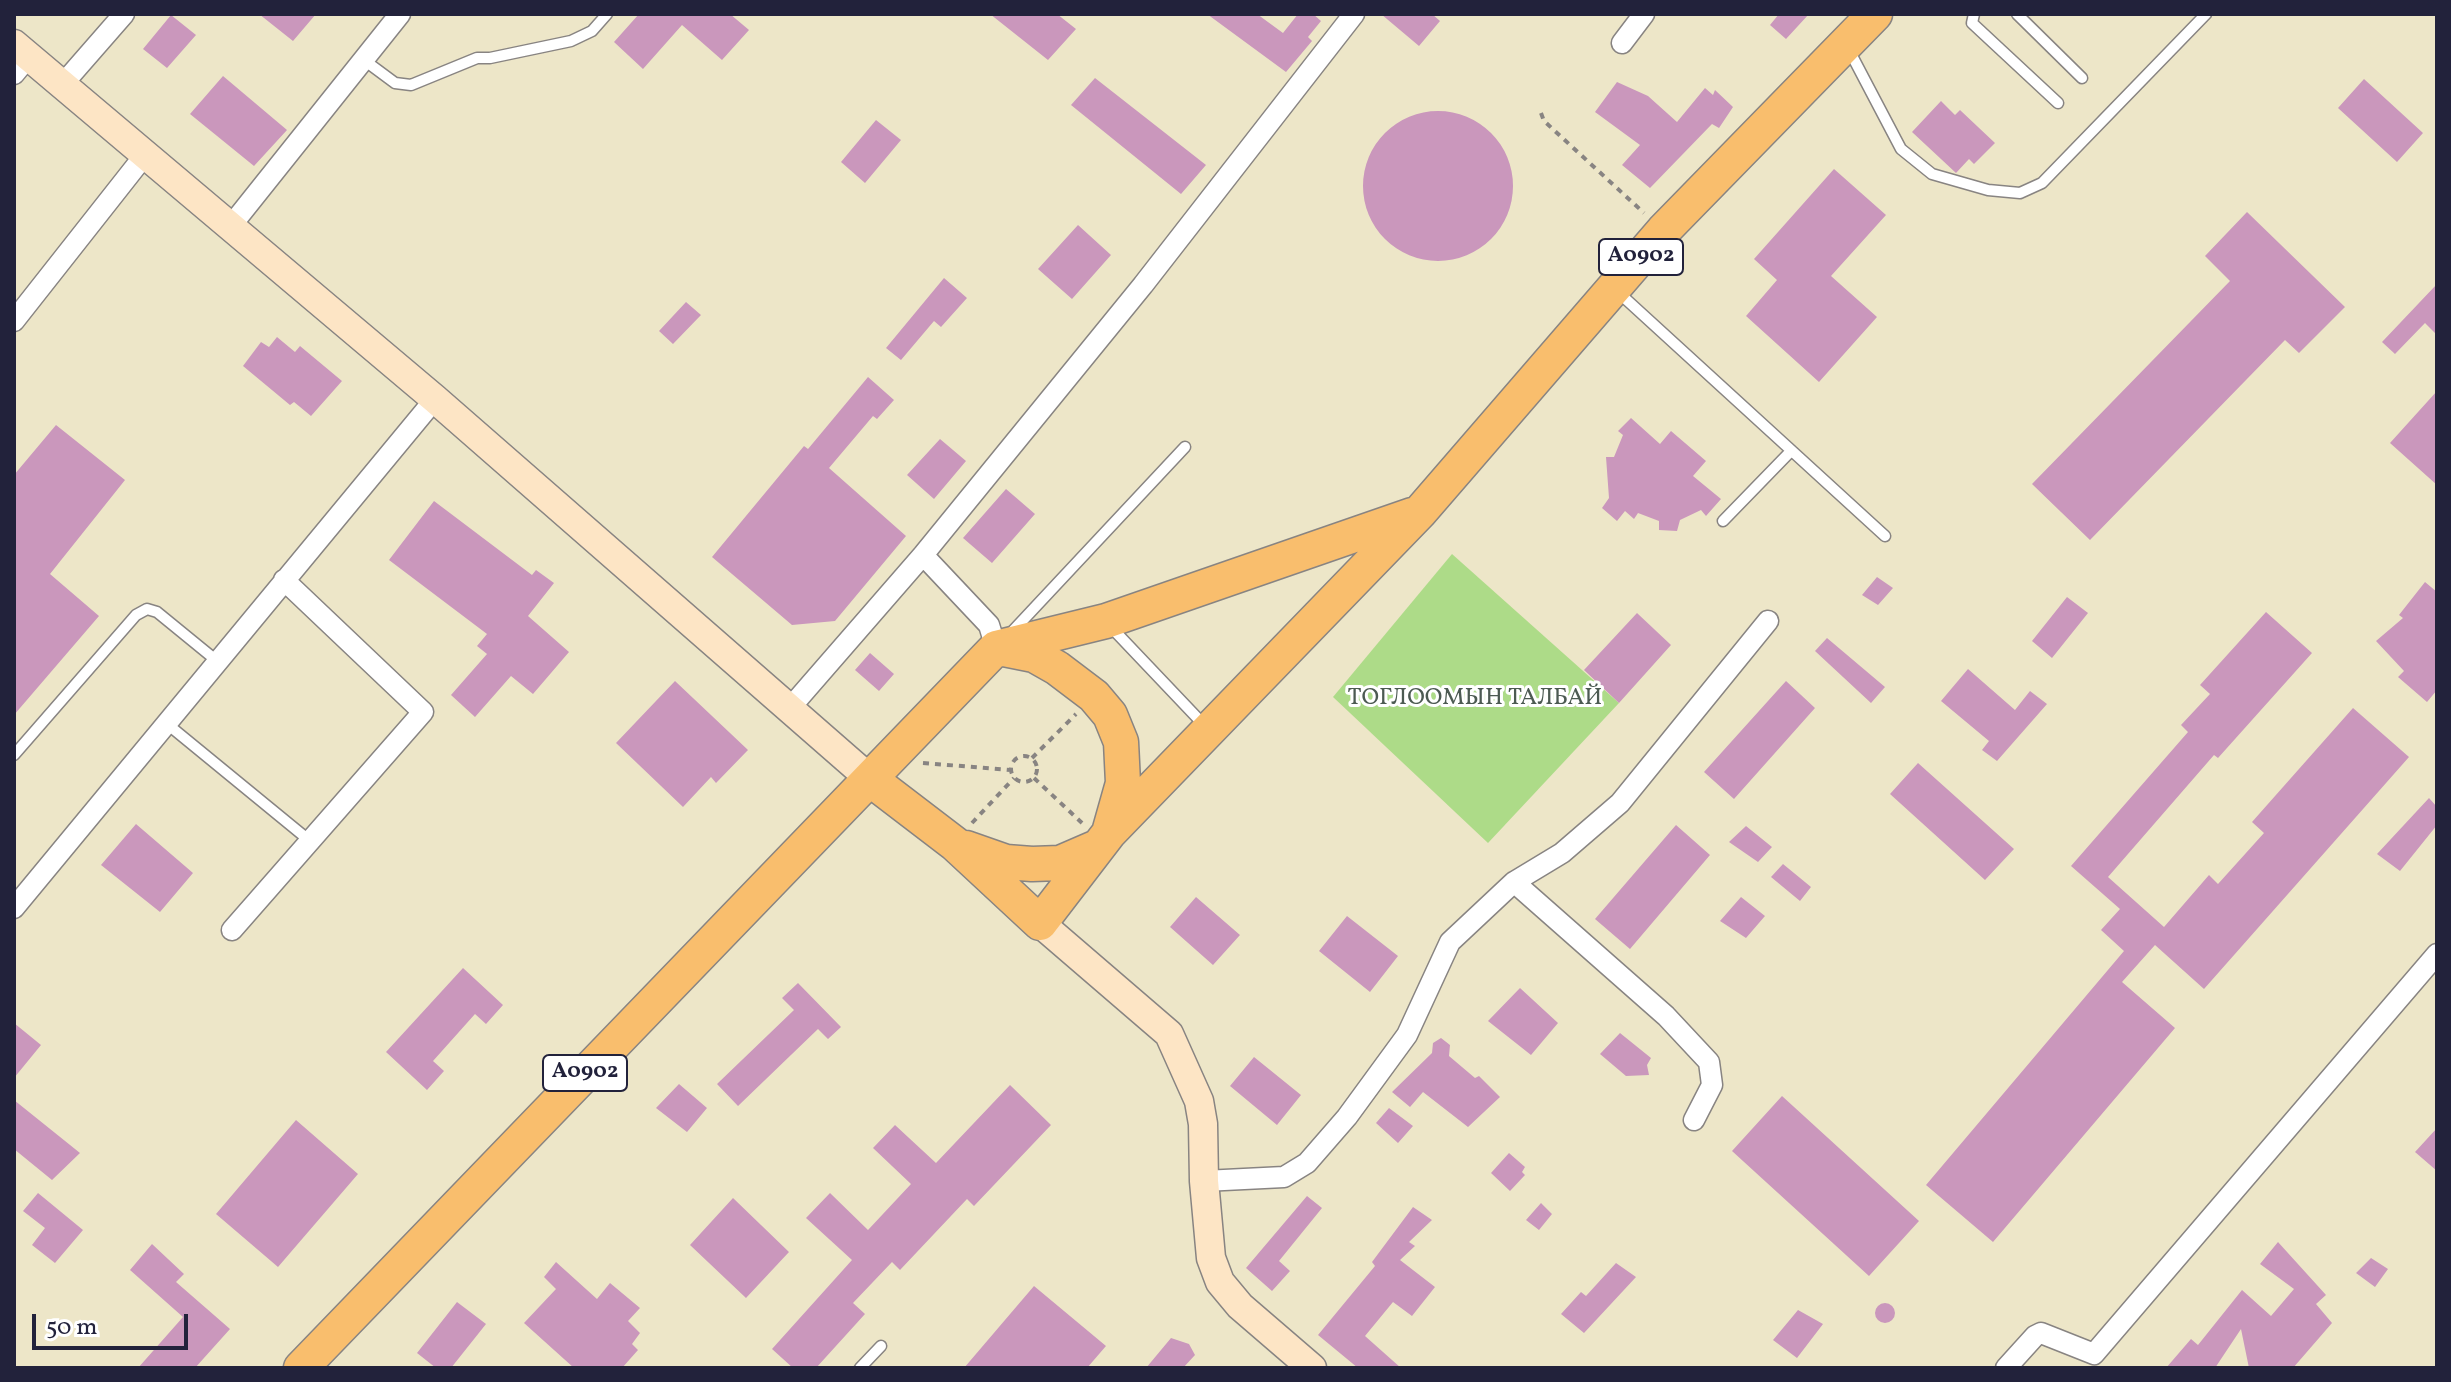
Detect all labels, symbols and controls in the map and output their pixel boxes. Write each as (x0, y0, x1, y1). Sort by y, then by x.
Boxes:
road number: A0902 (1599, 239, 1683, 275)
park label: ТОГЛООМЫН ТАЛБАЙ (1348, 686, 1602, 714)
road number: A0902 (543, 1055, 627, 1091)
scale bar (36, 1298, 192, 1348)
text: 50 m (46, 1311, 98, 1345)

